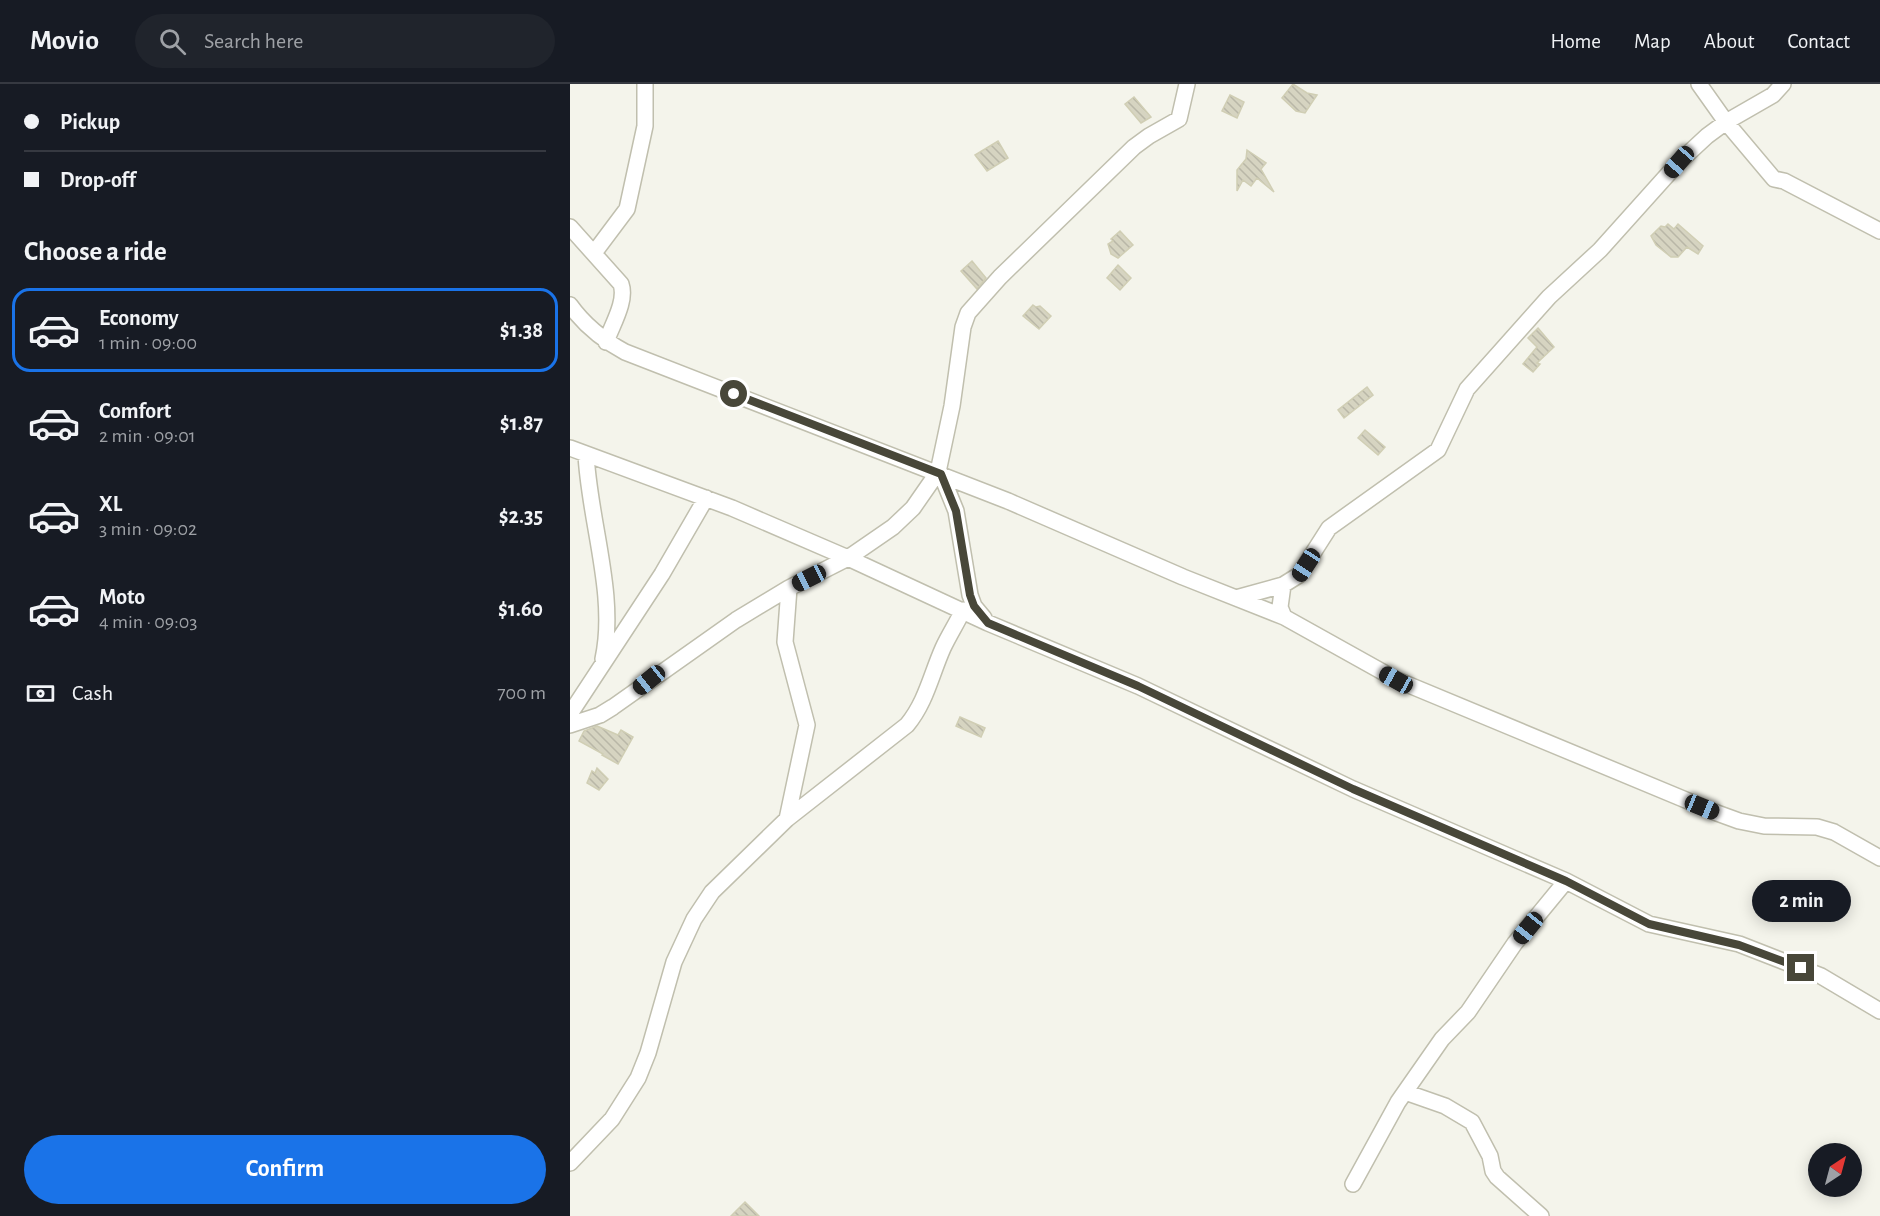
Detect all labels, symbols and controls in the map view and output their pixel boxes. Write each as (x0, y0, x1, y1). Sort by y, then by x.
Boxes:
search box (135, 14, 555, 68)
icon: search (156, 25, 189, 58)
text: Movio (30, 27, 99, 55)
text: Search here (204, 30, 303, 52)
text: Home (1550, 31, 1601, 52)
text: Map (1634, 31, 1671, 52)
text: About (1704, 31, 1754, 52)
text: Contact (1787, 31, 1850, 52)
text: Pickup (60, 111, 120, 133)
car (1660, 143, 1698, 181)
text: Drop-off (60, 169, 136, 191)
text: Choose a ride (24, 238, 167, 265)
icon: car (27, 303, 81, 357)
text: Economy (99, 307, 179, 329)
text: $1.38 (500, 319, 543, 341)
text: 1 min · 09:00 (99, 333, 197, 353)
route start (720, 380, 747, 407)
icon: car (27, 396, 81, 450)
text: Comfort (99, 400, 171, 422)
text: $1.87 (500, 412, 543, 434)
text: 2 min · 09:01 (99, 426, 196, 446)
icon: car (27, 489, 81, 543)
text: XL (99, 493, 122, 515)
text: $2.35 (499, 505, 543, 527)
text: 3 min · 09:02 (99, 519, 197, 539)
car (1289, 545, 1323, 585)
car (789, 562, 829, 594)
icon: car (27, 582, 81, 636)
text: Moto (99, 586, 145, 608)
text: $1.60 (498, 598, 543, 620)
text: 4 min · 09:03 (99, 612, 198, 632)
car (629, 662, 669, 698)
car (1376, 663, 1416, 697)
icon: cash (24, 677, 57, 710)
text: Cash (72, 682, 113, 704)
text: 700 m (497, 683, 546, 703)
car (1682, 792, 1722, 822)
callout: 2 min (1752, 881, 1850, 923)
text: 2 min (1779, 891, 1824, 911)
car (1510, 908, 1546, 948)
route end (1787, 954, 1814, 981)
button: Confirm (24, 1135, 546, 1204)
north arrow (1808, 1143, 1862, 1197)
map controls (1808, 1143, 1862, 1197)

